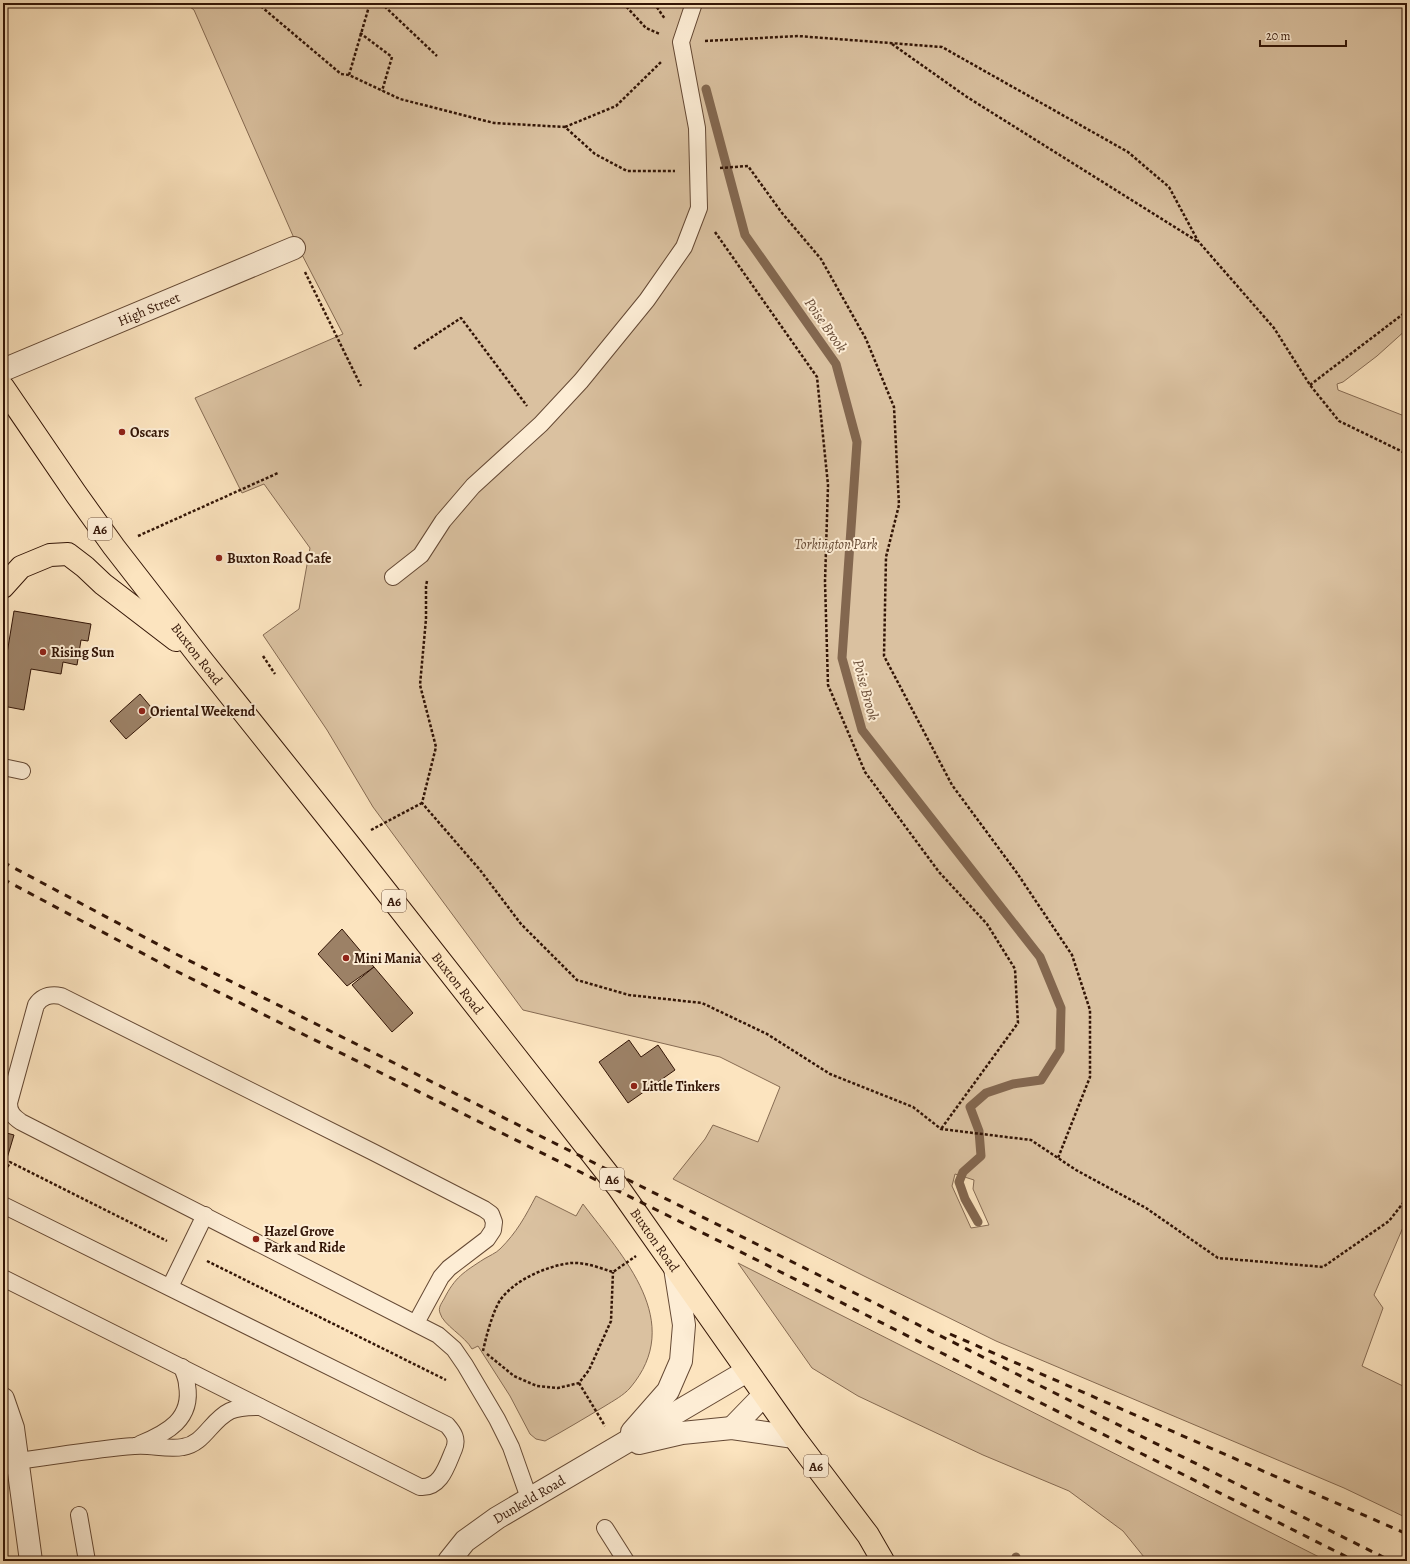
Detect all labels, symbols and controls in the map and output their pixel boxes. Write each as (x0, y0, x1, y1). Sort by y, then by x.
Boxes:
scale bar (1260, 22, 1346, 48)
text: 20 m (1266, 28, 1290, 44)
street label: High Street (115, 288, 183, 331)
water label: Poise Brook (800, 294, 852, 357)
place label: Oscars (130, 423, 170, 442)
marker: Oscars (117, 427, 127, 437)
road number: A6 (88, 518, 112, 540)
park label: Torkington Park (794, 535, 878, 554)
place label: Buxton Road Cafe (227, 549, 332, 568)
marker: Buxton Road Cafe (214, 553, 224, 563)
street label: Buxton Road (166, 619, 227, 689)
place label: Rising Sun (51, 643, 114, 662)
marker: Rising Sun (38, 647, 48, 657)
water label: Poise Brook (848, 657, 884, 723)
place label: Oriental Weekend (150, 702, 256, 721)
marker: Oriental Weekend (137, 706, 147, 716)
road number: A6 (382, 890, 406, 912)
street label: Buxton Road (427, 948, 488, 1019)
place label: Mini Mania (354, 949, 422, 968)
marker: Mini Mania (341, 953, 351, 963)
place label: Little Tinkers (642, 1077, 720, 1096)
marker: Little Tinkers (629, 1081, 639, 1091)
road number: A6 (600, 1168, 624, 1190)
street label: Buxton Road (626, 1204, 684, 1276)
place label: Hazel Grove Park and Ride (264, 1222, 346, 1257)
marker: Hazel Grove Park and Ride (251, 1234, 261, 1244)
road number: A6 (804, 1455, 828, 1477)
street label: Dunkeld Road (489, 1471, 569, 1528)

